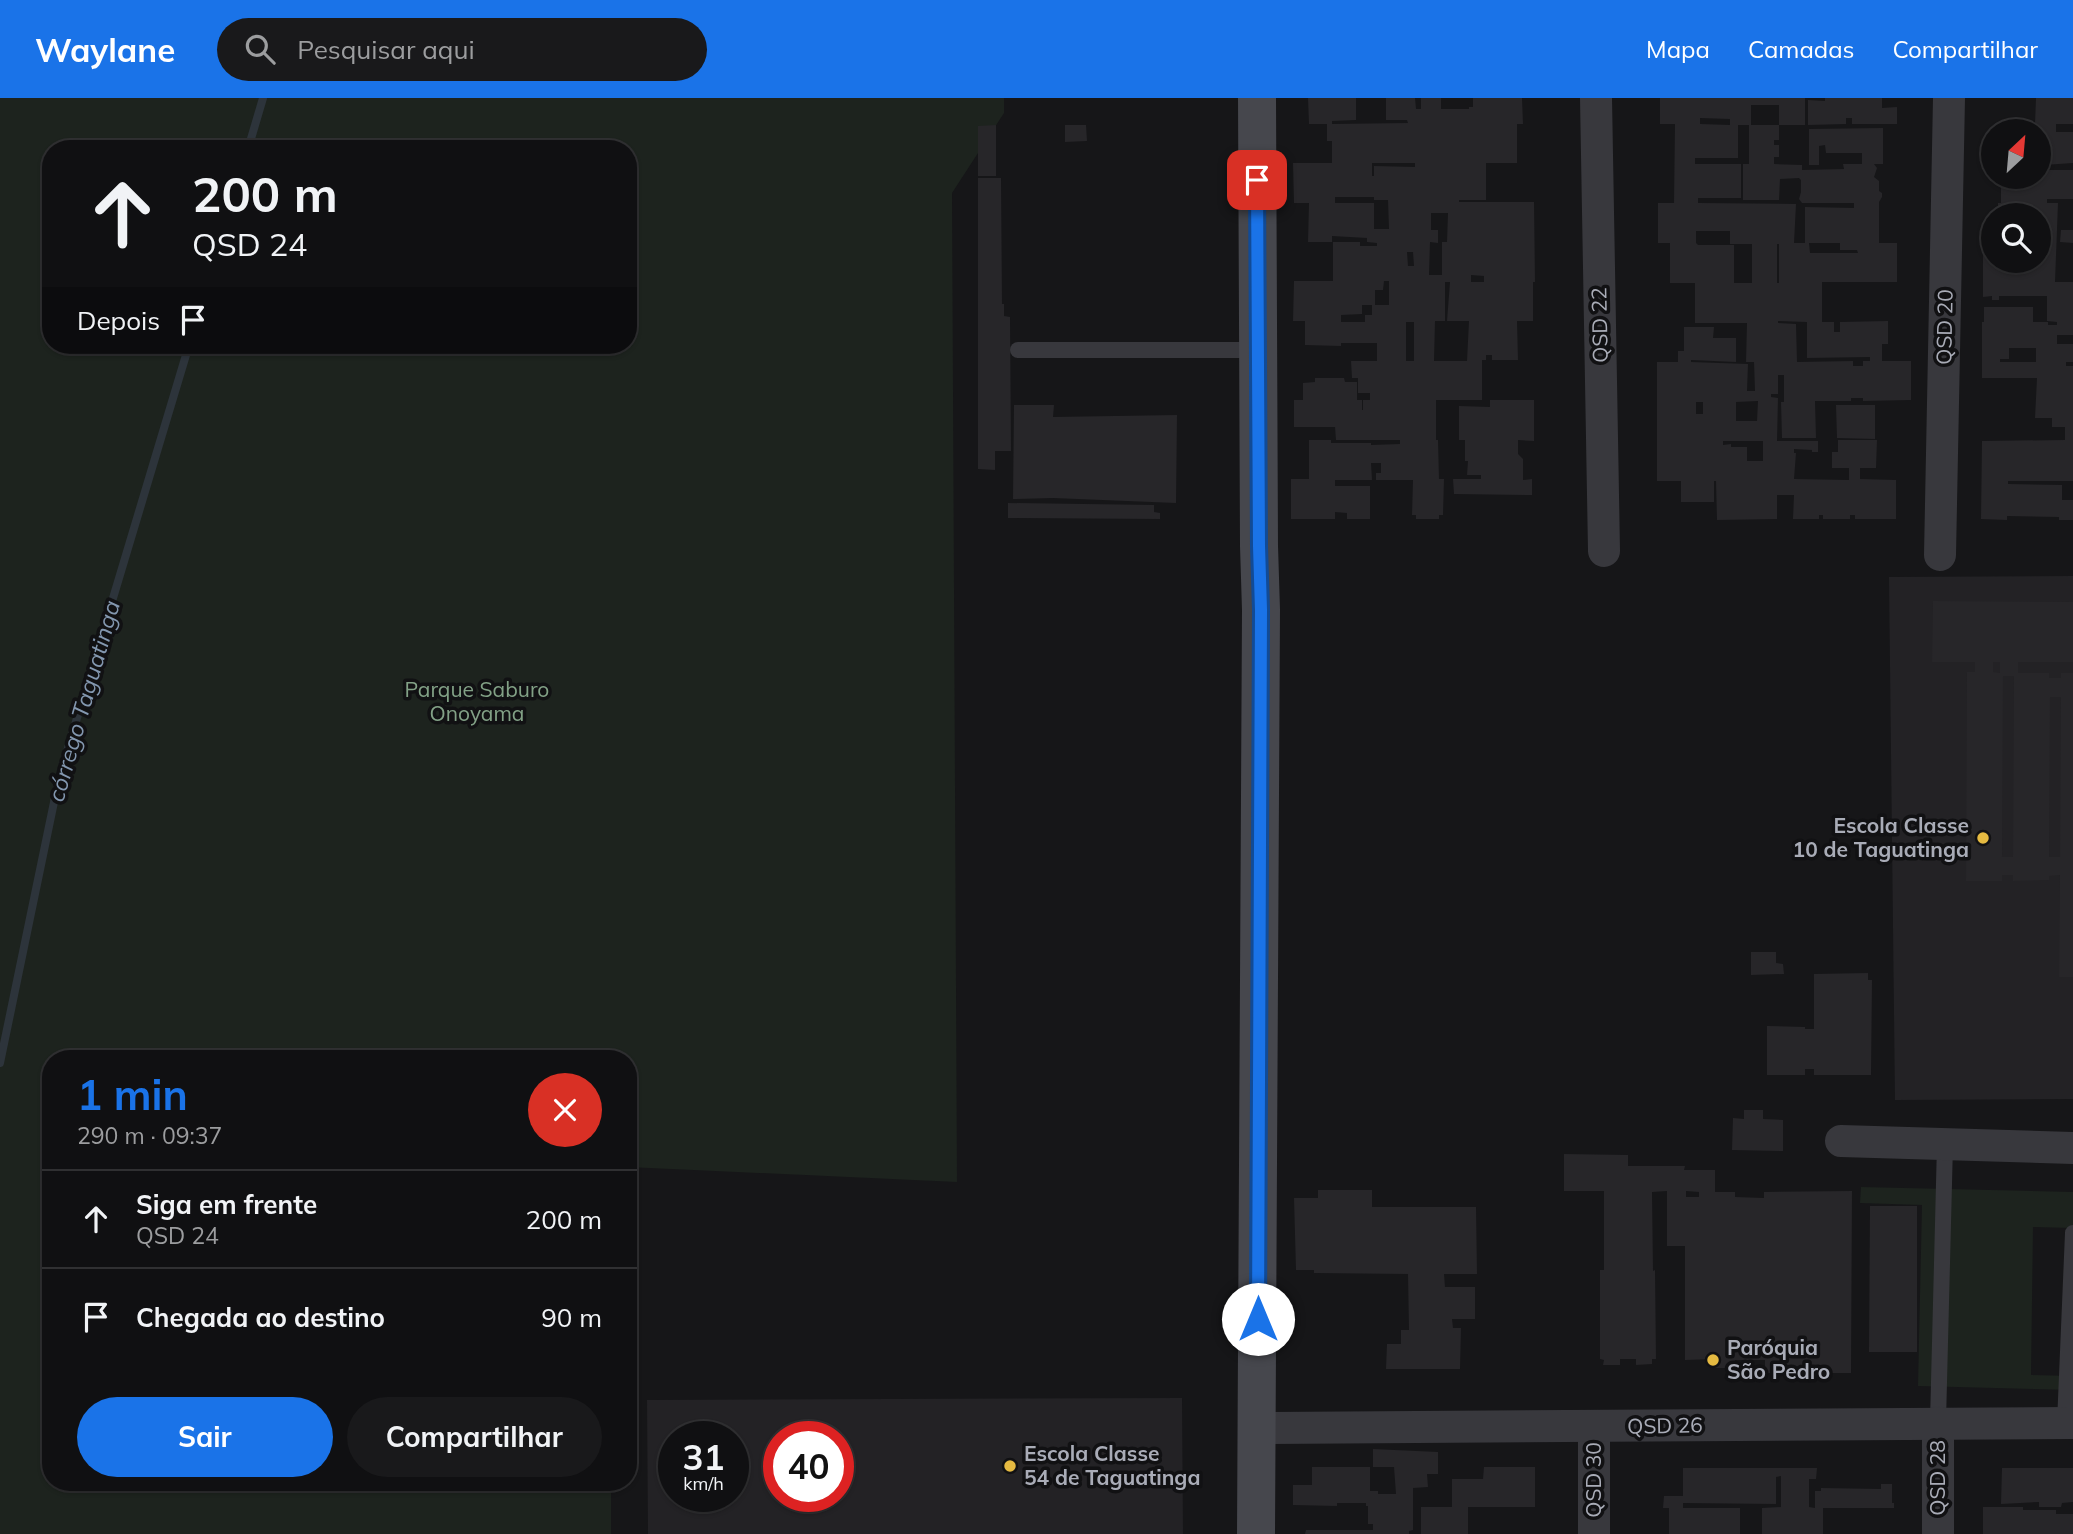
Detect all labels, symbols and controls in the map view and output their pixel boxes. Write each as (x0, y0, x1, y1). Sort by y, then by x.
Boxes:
search box (217, 18, 707, 81)
text: Waylane (35, 29, 175, 70)
icon: search (241, 30, 279, 68)
text: Pesquisar aqui (297, 33, 475, 66)
text: Mapa (1646, 34, 1710, 64)
text: Camadas (1748, 34, 1855, 64)
text: Compartilhar (1893, 34, 2038, 64)
north arrow (1981, 119, 2051, 189)
map controls (1981, 119, 2051, 273)
pin (1227, 150, 1287, 210)
icon: arrive (1238, 161, 1276, 199)
text: 200 m (192, 163, 338, 224)
icon: ahead (77, 168, 168, 259)
button: search (1981, 203, 2051, 273)
text: QSD 24 (192, 224, 307, 264)
street label: QSD 22 (1585, 287, 1613, 363)
street label: QSD 20 (1930, 289, 1958, 365)
icon: arrive (174, 301, 212, 339)
text: Depois (77, 304, 160, 337)
water label: córrego Taguatinga (41, 597, 126, 805)
park label: Parque Saburo Onoyama (405, 676, 549, 726)
place label: Escola Classe 10 de Taguatinga (1793, 812, 1969, 862)
marker: Escola Classe 10 de Taguatinga (1975, 830, 1991, 846)
text: 1 min (77, 1068, 188, 1121)
button: close (528, 1073, 602, 1147)
text: 290 m · 09:37 (77, 1121, 222, 1150)
text: Siga em frente (136, 1188, 317, 1221)
icon: ahead (77, 1200, 115, 1238)
text: 200 m (526, 1203, 602, 1236)
text: QSD 24 (136, 1221, 219, 1250)
position arrow (1221, 1282, 1295, 1356)
icon: arrive (77, 1298, 115, 1336)
text: Chegada ao destino (136, 1301, 385, 1334)
text: 90 m (541, 1301, 602, 1334)
place label: Paróquia São Pedro (1727, 1334, 1830, 1384)
marker: Paróquia São Pedro (1705, 1352, 1721, 1368)
button: Sair (77, 1397, 333, 1477)
button: Compartilhar (347, 1397, 602, 1477)
street label: QSD 26 (1627, 1411, 1703, 1439)
speed limit sign: 40 (763, 1421, 854, 1512)
text: 31 (682, 1435, 725, 1479)
place label: Escola Classe 54 de Taguatinga (1024, 1440, 1200, 1490)
street label: QSD 28 (1924, 1440, 1950, 1516)
street label: QSD 30 (1580, 1442, 1606, 1518)
marker: Escola Classe 54 de Taguatinga (1002, 1458, 1018, 1474)
text: km/h (683, 1472, 724, 1495)

